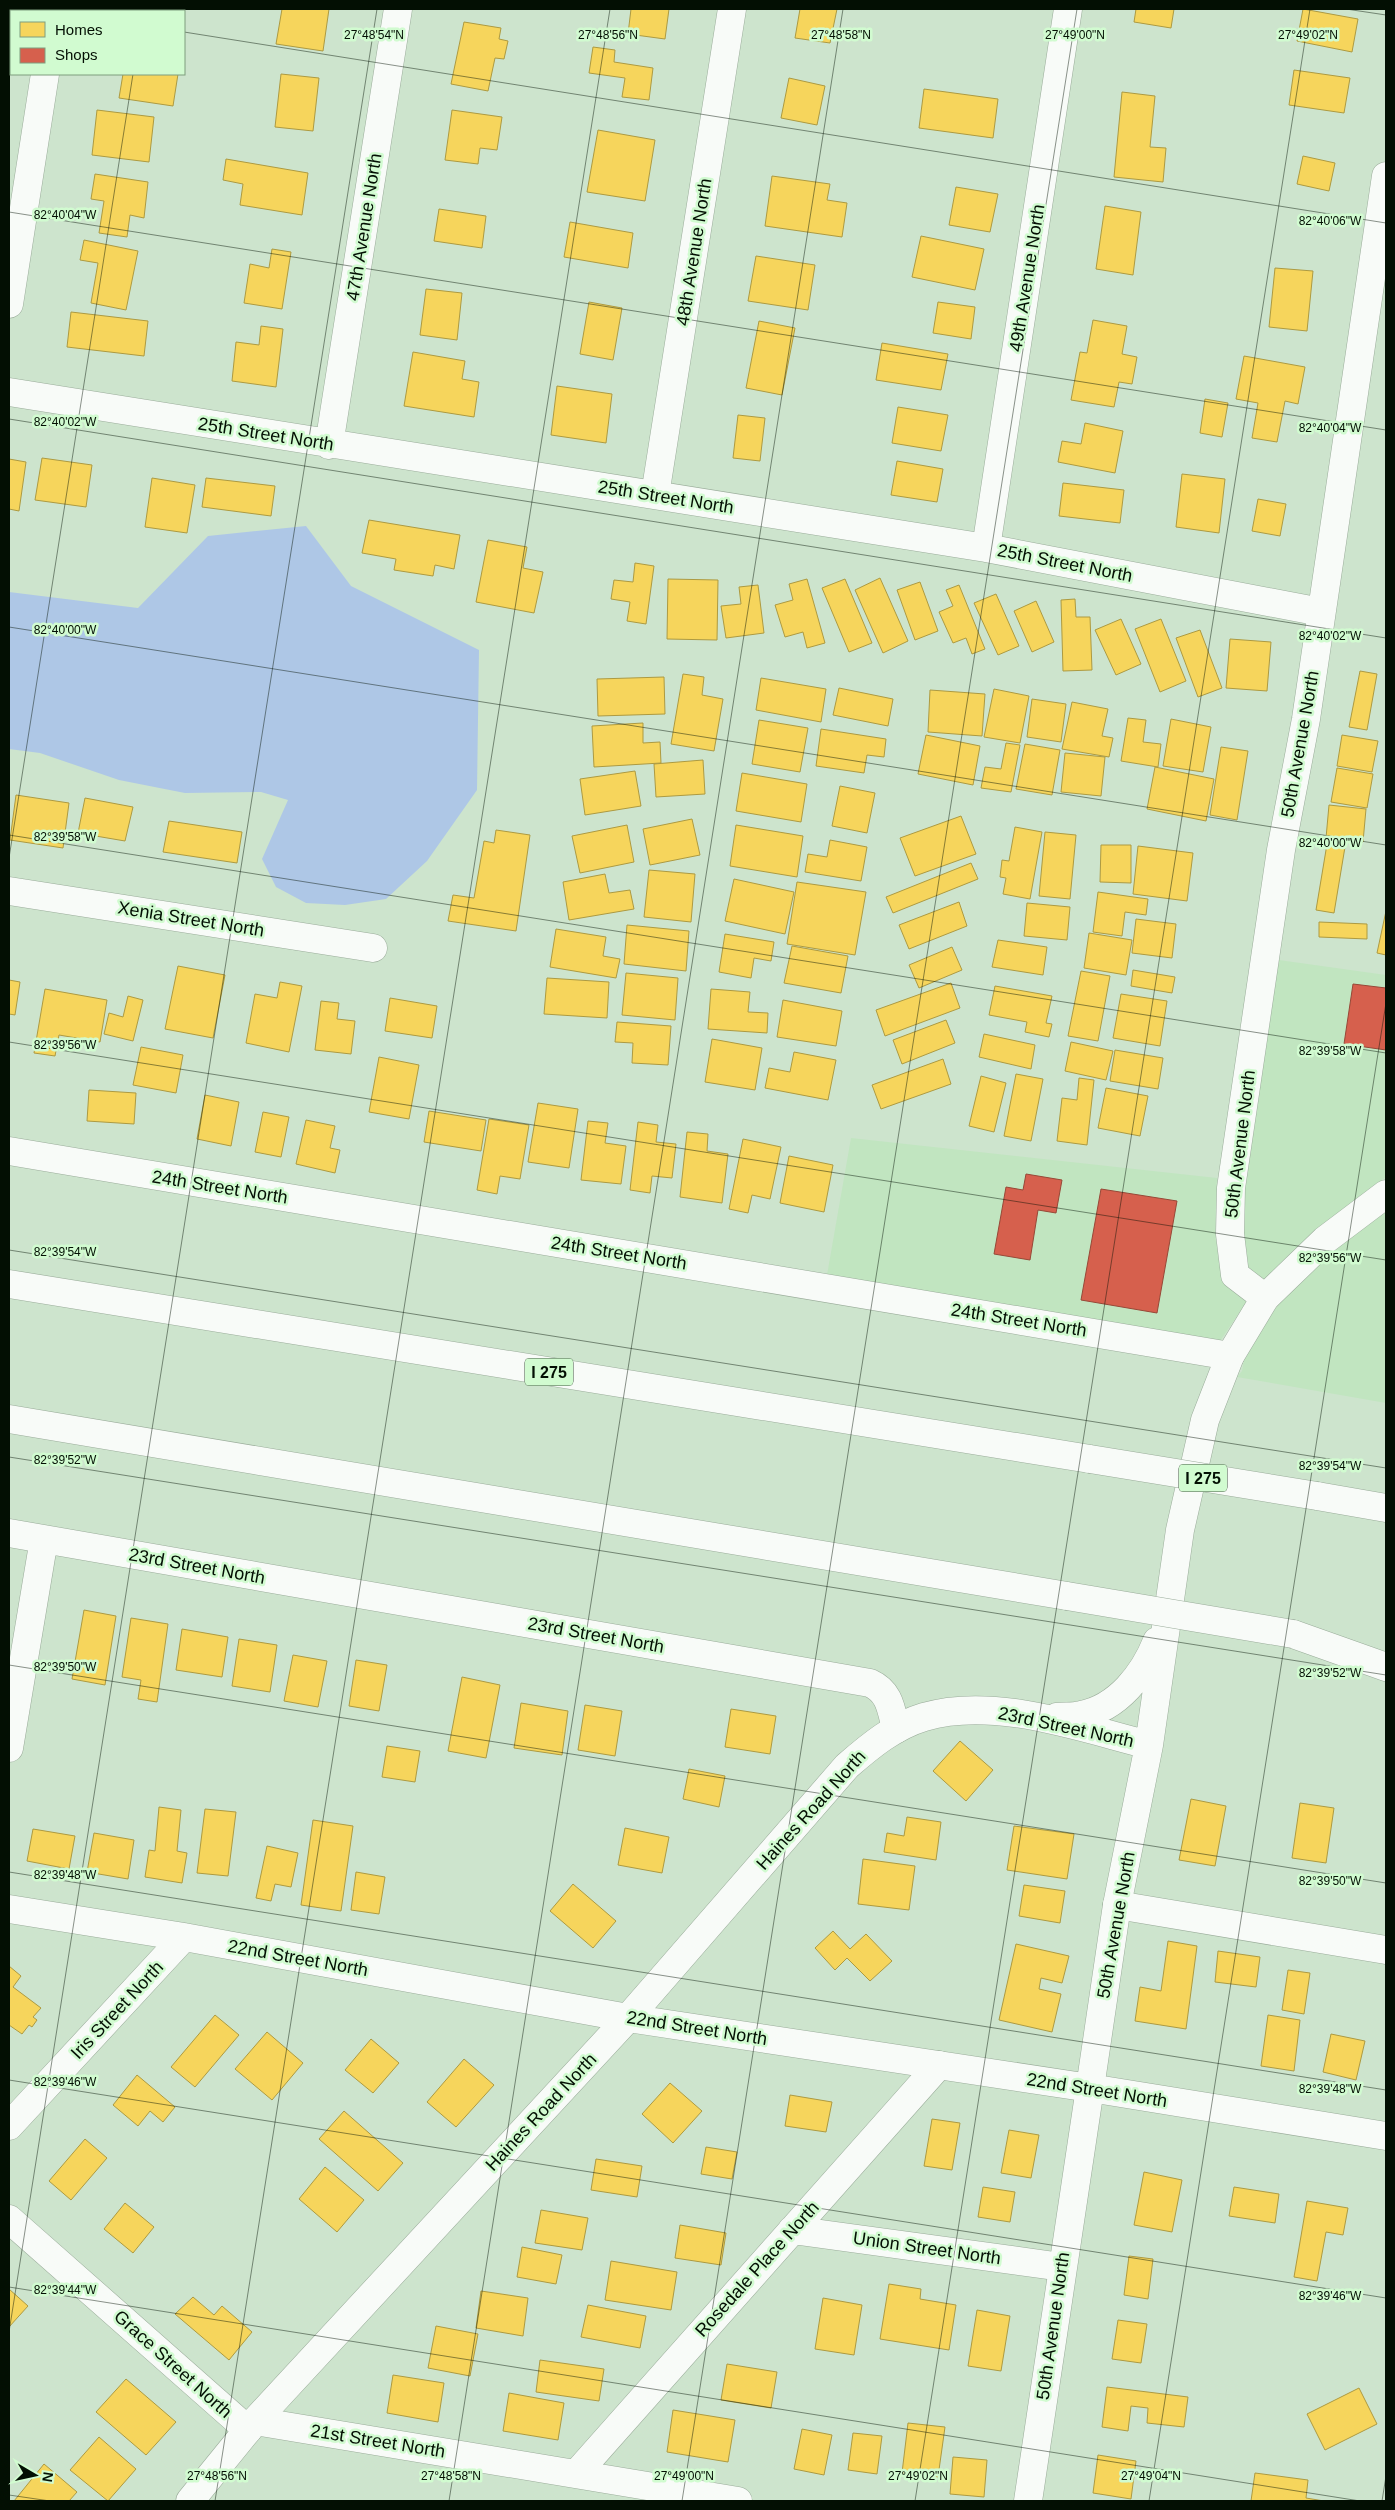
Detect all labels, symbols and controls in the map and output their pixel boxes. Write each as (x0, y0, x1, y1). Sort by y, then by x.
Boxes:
legend (10, 10, 185, 75)
text: Homes (55, 21, 103, 38)
text: 27°48'54"N (344, 28, 404, 42)
text: 27°48'56"N (578, 28, 638, 42)
text: 27°48'58"N (811, 28, 871, 42)
text: 27°49'00"N (1045, 28, 1105, 42)
text: 27°49'02"N (1278, 28, 1338, 42)
text: Shops (55, 46, 98, 63)
street label: 47th Avenue North (342, 152, 386, 302)
street label: 48th Avenue North (672, 177, 716, 327)
street label: 49th Avenue North (1005, 203, 1049, 353)
text: 82°40'04"W (34, 208, 97, 222)
text: 82°40'06"W (1299, 214, 1362, 228)
street label: 25th Street North (197, 413, 335, 455)
text: 82°40'02"W (34, 415, 97, 429)
text: 82°40'04"W (1299, 421, 1362, 435)
street label: 25th Street North (597, 476, 735, 518)
street label: 25th Street North (996, 540, 1134, 586)
text: 82°40'00"W (34, 623, 97, 637)
text: 82°40'02"W (1299, 629, 1362, 643)
street label: 50th Avenue North (1277, 669, 1323, 819)
text: 82°39'58"W (34, 830, 97, 844)
text: 82°40'00"W (1299, 836, 1362, 850)
street label: Xenia Street North (116, 898, 266, 940)
text: 82°39'56"W (34, 1038, 97, 1052)
text: 82°39'58"W (1299, 1044, 1362, 1058)
street label: 50th Avenue North (1221, 1069, 1259, 1219)
street label: 24th Street North (151, 1166, 289, 1208)
street label: 24th Street North (550, 1232, 688, 1274)
text: 82°39'54"W (34, 1245, 97, 1259)
text: 82°39'56"W (1299, 1251, 1362, 1265)
street label: 24th Street North (950, 1299, 1088, 1341)
road number: I 275 (525, 1358, 573, 1385)
text: 82°39'52"W (34, 1453, 97, 1467)
text: 82°39'54"W (1299, 1459, 1362, 1473)
road number: I 275 (1179, 1465, 1227, 1492)
street label: 23rd Street North (127, 1544, 267, 1588)
street label: 23rd Street North (526, 1613, 666, 1657)
text: 82°39'50"W (34, 1660, 97, 1674)
text: 82°39'52"W (1299, 1666, 1362, 1680)
street label: 23rd Street North (996, 1703, 1136, 1751)
street label: Haines Road North (752, 1746, 870, 1874)
street label: 50th Avenue North (1093, 1850, 1139, 2000)
text: 82°39'48"W (34, 1868, 97, 1882)
text: 82°39'50"W (1299, 1874, 1362, 1888)
street label: 22nd Street North (226, 1936, 370, 1980)
street label: Iris Street North (67, 1957, 167, 2063)
street label: 22nd Street North (625, 2007, 769, 2049)
street label: Haines Road North (481, 2049, 601, 2175)
street label: 22nd Street North (1025, 2069, 1169, 2111)
text: 82°39'46"W (34, 2075, 97, 2089)
text: 82°39'48"W (1299, 2082, 1362, 2096)
street label: Rosedale Place North (691, 2197, 823, 2341)
street label: Union Street North (852, 2228, 1002, 2268)
street label: 50th Avenue North (1033, 2251, 1073, 2401)
text: 82°39'44"W (34, 2283, 97, 2297)
text: 82°39'46"W (1299, 2289, 1362, 2303)
street label: Grace Street North (110, 2306, 236, 2422)
street label: 21st Street North (309, 2420, 447, 2462)
north arrow (10, 2450, 60, 2500)
text: 27°48'56"N (187, 2469, 247, 2483)
text: 27°48'58"N (421, 2469, 481, 2483)
text: 27°49'00"N (654, 2469, 714, 2483)
text: 27°49'02"N (888, 2469, 948, 2483)
text: 27°49'04"N (1121, 2469, 1181, 2483)
text: N (39, 2471, 57, 2483)

